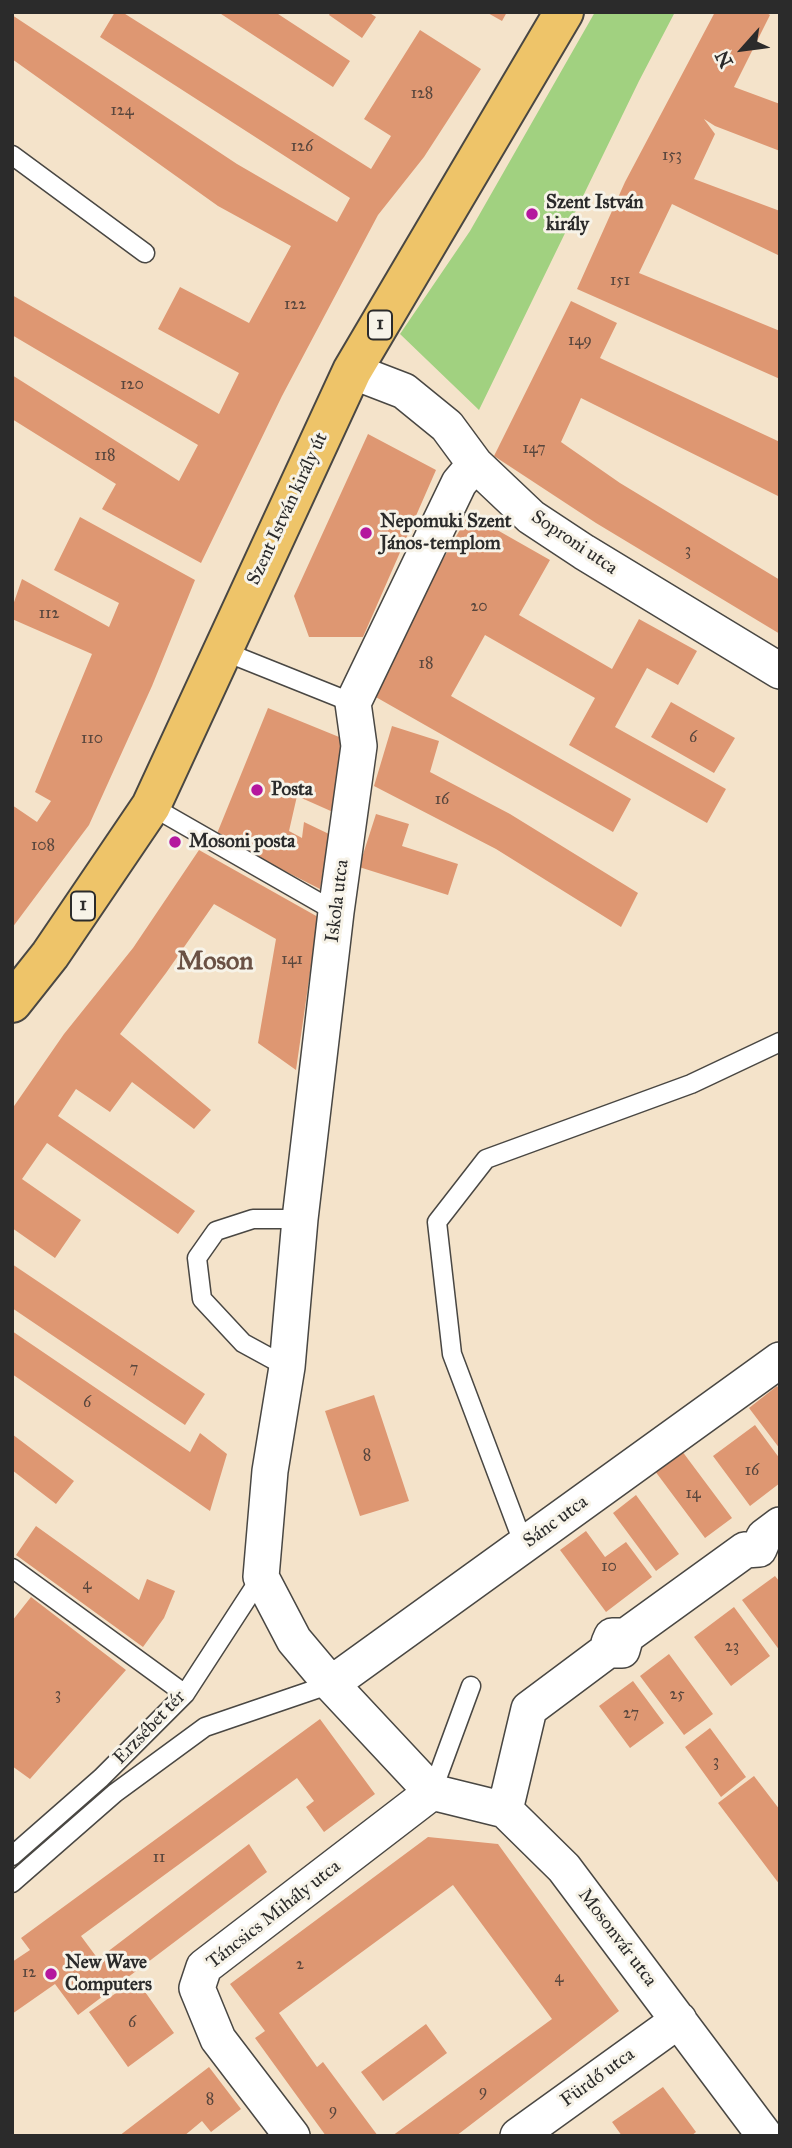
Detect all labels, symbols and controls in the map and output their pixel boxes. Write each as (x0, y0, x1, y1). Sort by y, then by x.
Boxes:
north arrow (708, 14, 778, 84)
text: N (710, 47, 738, 72)
house number: 128 (411, 84, 433, 104)
house number: 124 (110, 101, 134, 121)
house number: 126 (291, 137, 313, 157)
house number: 153 (662, 146, 682, 166)
place label: Szent István király (546, 192, 644, 236)
marker: Szent István király (524, 206, 540, 222)
house number: 151 (610, 271, 630, 291)
house number: 122 (284, 295, 306, 315)
road number: 1 (368, 310, 392, 340)
house number: 149 (568, 331, 592, 351)
house number: 120 (120, 375, 144, 395)
street label: Szent István király út (243, 429, 333, 589)
house number: 147 (522, 439, 546, 459)
house number: 118 (94, 446, 116, 466)
street label: Soproni utca (526, 506, 622, 580)
place label: Nepomuki Szent János-templom (380, 511, 512, 555)
marker: Nepomuki Szent János-templom (358, 525, 374, 541)
house number: 3 (685, 541, 691, 561)
house number: 20 (470, 597, 488, 617)
house number: 112 (39, 604, 59, 624)
house number: 18 (419, 654, 433, 674)
house number: 6 (689, 728, 697, 748)
house number: 110 (81, 729, 103, 749)
place label: Posta (271, 779, 313, 801)
marker: Posta (249, 782, 265, 798)
house number: 16 (435, 790, 449, 810)
place label: Mosoni posta (189, 831, 295, 853)
marker: Mosoni posta (167, 834, 183, 850)
house number: 108 (31, 836, 55, 856)
street label: Iskola utca (322, 858, 354, 944)
road number: 1 (71, 891, 95, 920)
district label: Moson (177, 947, 253, 979)
house number: 141 (281, 950, 303, 970)
house number: 7 (130, 1359, 138, 1379)
house number: 6 (83, 1393, 91, 1413)
house number: 8 (363, 1446, 371, 1466)
house number: 16 (745, 1461, 759, 1481)
house number: 14 (685, 1484, 701, 1504)
street label: Sánc utca (519, 1491, 593, 1553)
house number: 10 (601, 1557, 617, 1577)
house number: 4 (83, 1575, 91, 1595)
house number: 23 (725, 1637, 739, 1657)
house number: 3 (55, 1685, 61, 1705)
house number: 25 (669, 1685, 685, 1705)
street label: Erzsébet tér (109, 1686, 191, 1770)
house number: 27 (623, 1704, 639, 1724)
house number: 3 (713, 1752, 719, 1772)
house number: 11 (153, 1848, 165, 1868)
street label: Táncsics Mihály utca (203, 1856, 345, 1974)
street label: Mosonvár utca (573, 1884, 661, 1992)
place label: New Wave Computers (65, 1952, 152, 1996)
house number: 2 (296, 1955, 304, 1975)
house number: 12 (22, 1963, 36, 1983)
marker: New Wave Computers (43, 1966, 59, 1982)
house number: 4 (555, 1968, 563, 1988)
house number: 6 (128, 2013, 136, 2033)
street label: Fürdő utca (557, 2044, 639, 2112)
house number: 9 (479, 2082, 487, 2102)
house number: 8 (206, 2090, 214, 2110)
house number: 9 (329, 2101, 337, 2121)

